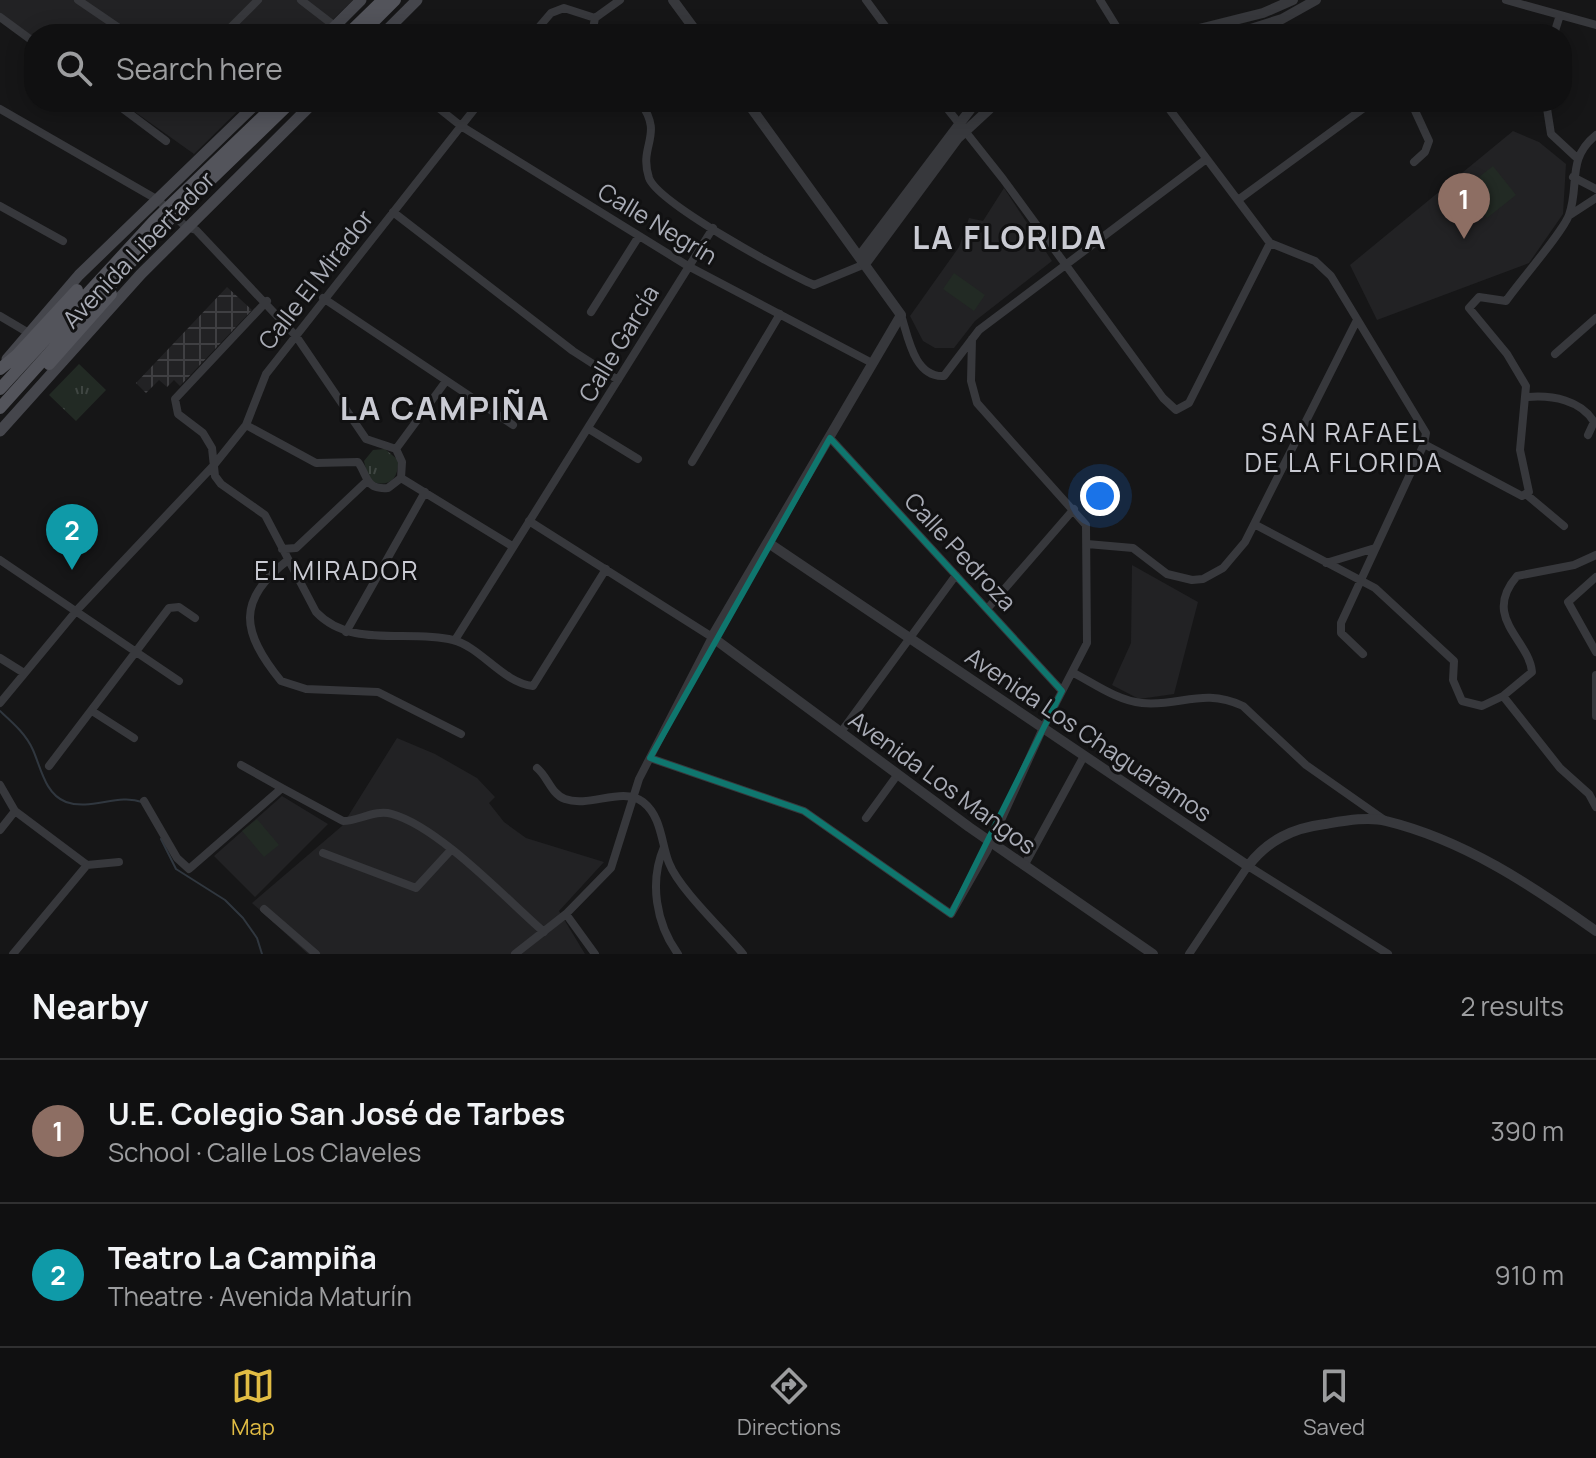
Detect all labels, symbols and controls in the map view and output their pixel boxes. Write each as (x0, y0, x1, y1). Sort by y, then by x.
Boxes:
search box (24, 24, 1572, 112)
icon: search (52, 46, 96, 90)
text: Search here (116, 48, 283, 89)
street label: Avenida Libertador (54, 163, 222, 335)
pin: 1 (1438, 173, 1490, 239)
street label: Calle Negrín (592, 174, 724, 272)
street label: Calle El Mirador (250, 202, 380, 356)
district label: LA FLORIDA (912, 215, 1108, 259)
street label: Calle García (570, 278, 666, 408)
district label: LA CAMPIÑA (340, 386, 550, 430)
district label: SAN RAFAEL DE LA FLORIDA (1245, 414, 1443, 480)
your location (1080, 476, 1120, 516)
street label: Calle Pedroza (898, 485, 1024, 617)
pin: 2 (46, 504, 98, 570)
district label: EL MIRADOR (254, 552, 420, 588)
street label: Avenida Los Chaguaramos (959, 639, 1219, 829)
street label: Avenida Los Mangos (843, 703, 1043, 861)
text: Nearby (32, 983, 148, 1029)
text: 2 results (1460, 988, 1564, 1024)
text: U.E. Colegio San José de Tarbes (108, 1093, 565, 1134)
text: 1 (52, 1113, 64, 1149)
text: 390 m (1490, 1113, 1564, 1149)
text: School · Calle Los Claveles (108, 1134, 421, 1170)
text: Teatro La Campiña (108, 1237, 377, 1278)
text: 2 (50, 1257, 66, 1293)
text: 910 m (1495, 1257, 1564, 1293)
text: Theatre · Avenida Maturín (108, 1278, 412, 1314)
tab: Map (231, 1364, 275, 1442)
tab: Directions (737, 1364, 841, 1442)
tab: Saved (1303, 1364, 1365, 1442)

